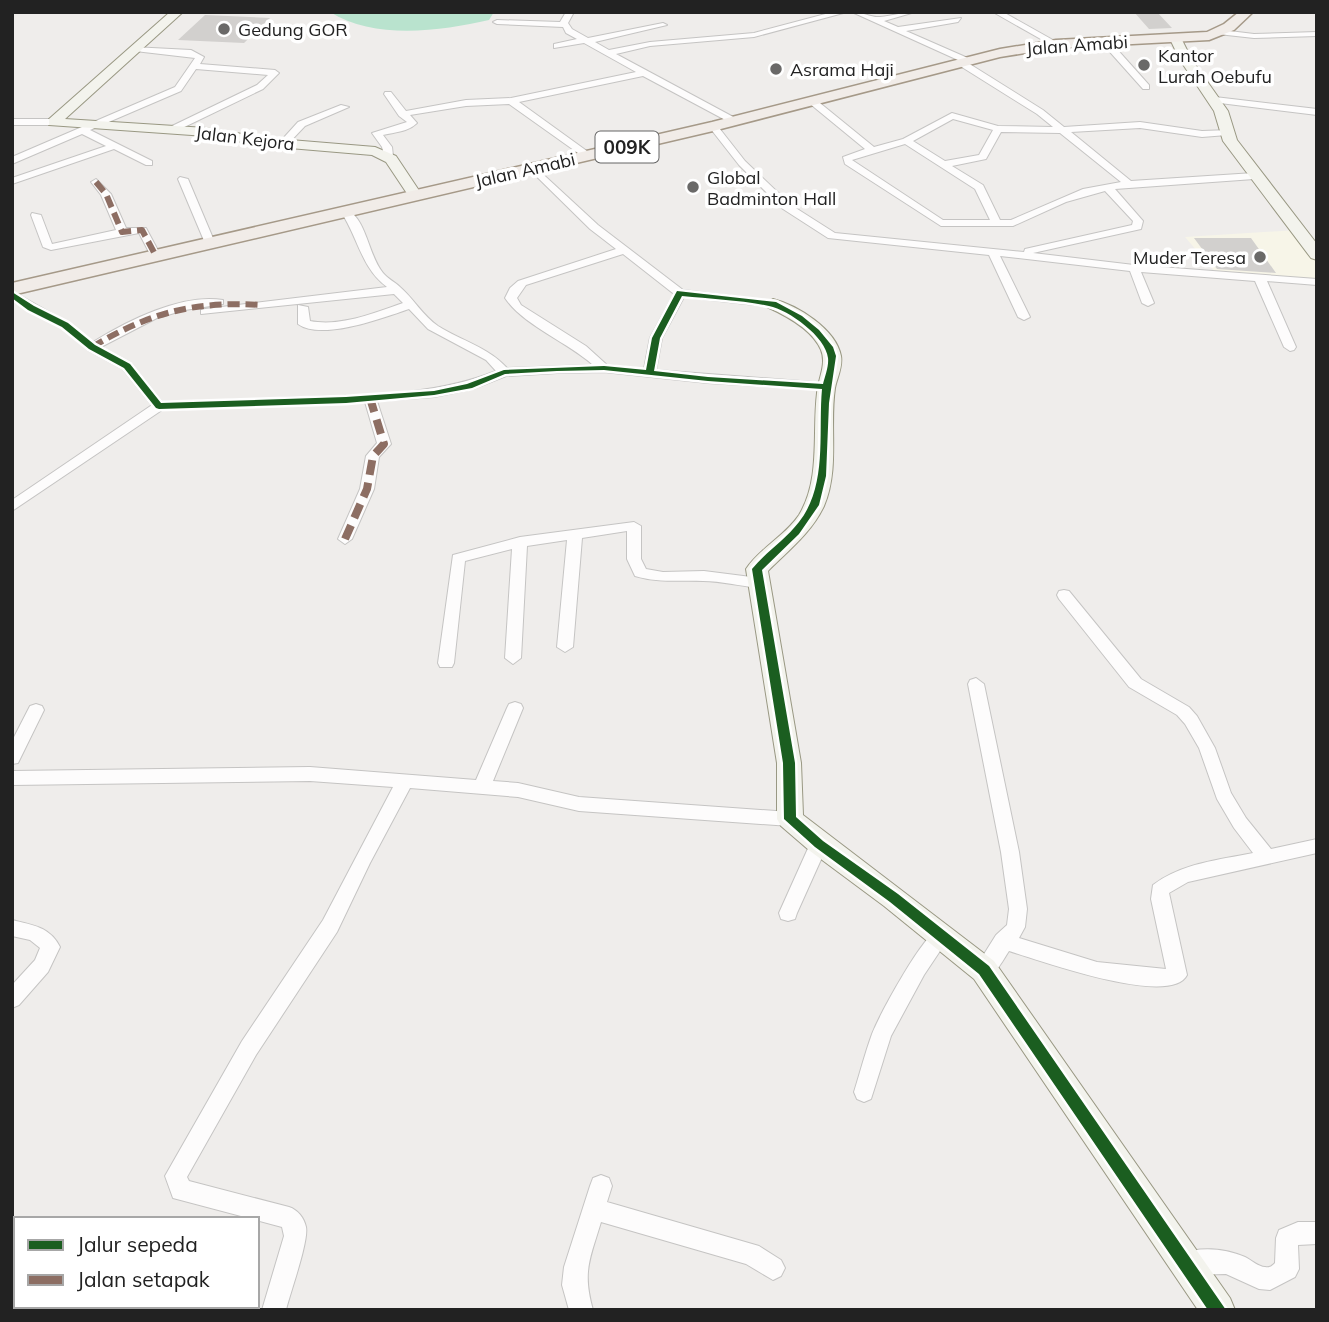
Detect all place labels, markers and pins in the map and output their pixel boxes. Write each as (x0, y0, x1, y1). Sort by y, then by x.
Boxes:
place label: Gedung GOR (238, 18, 348, 41)
marker: Gedung GOR (216, 21, 232, 37)
place label: Kantor Lurah Oebufu (1158, 44, 1272, 88)
marker: Kantor Lurah Oebufu (1136, 57, 1152, 73)
place label: Asrama Haji (790, 58, 894, 81)
marker: Asrama Haji (768, 61, 784, 77)
place label: Global Badminton Hall (707, 166, 836, 210)
marker: Global Badminton Hall (685, 179, 701, 195)
place label: Muder Teresa (1133, 246, 1246, 269)
marker: Muder Teresa (1252, 249, 1268, 265)

